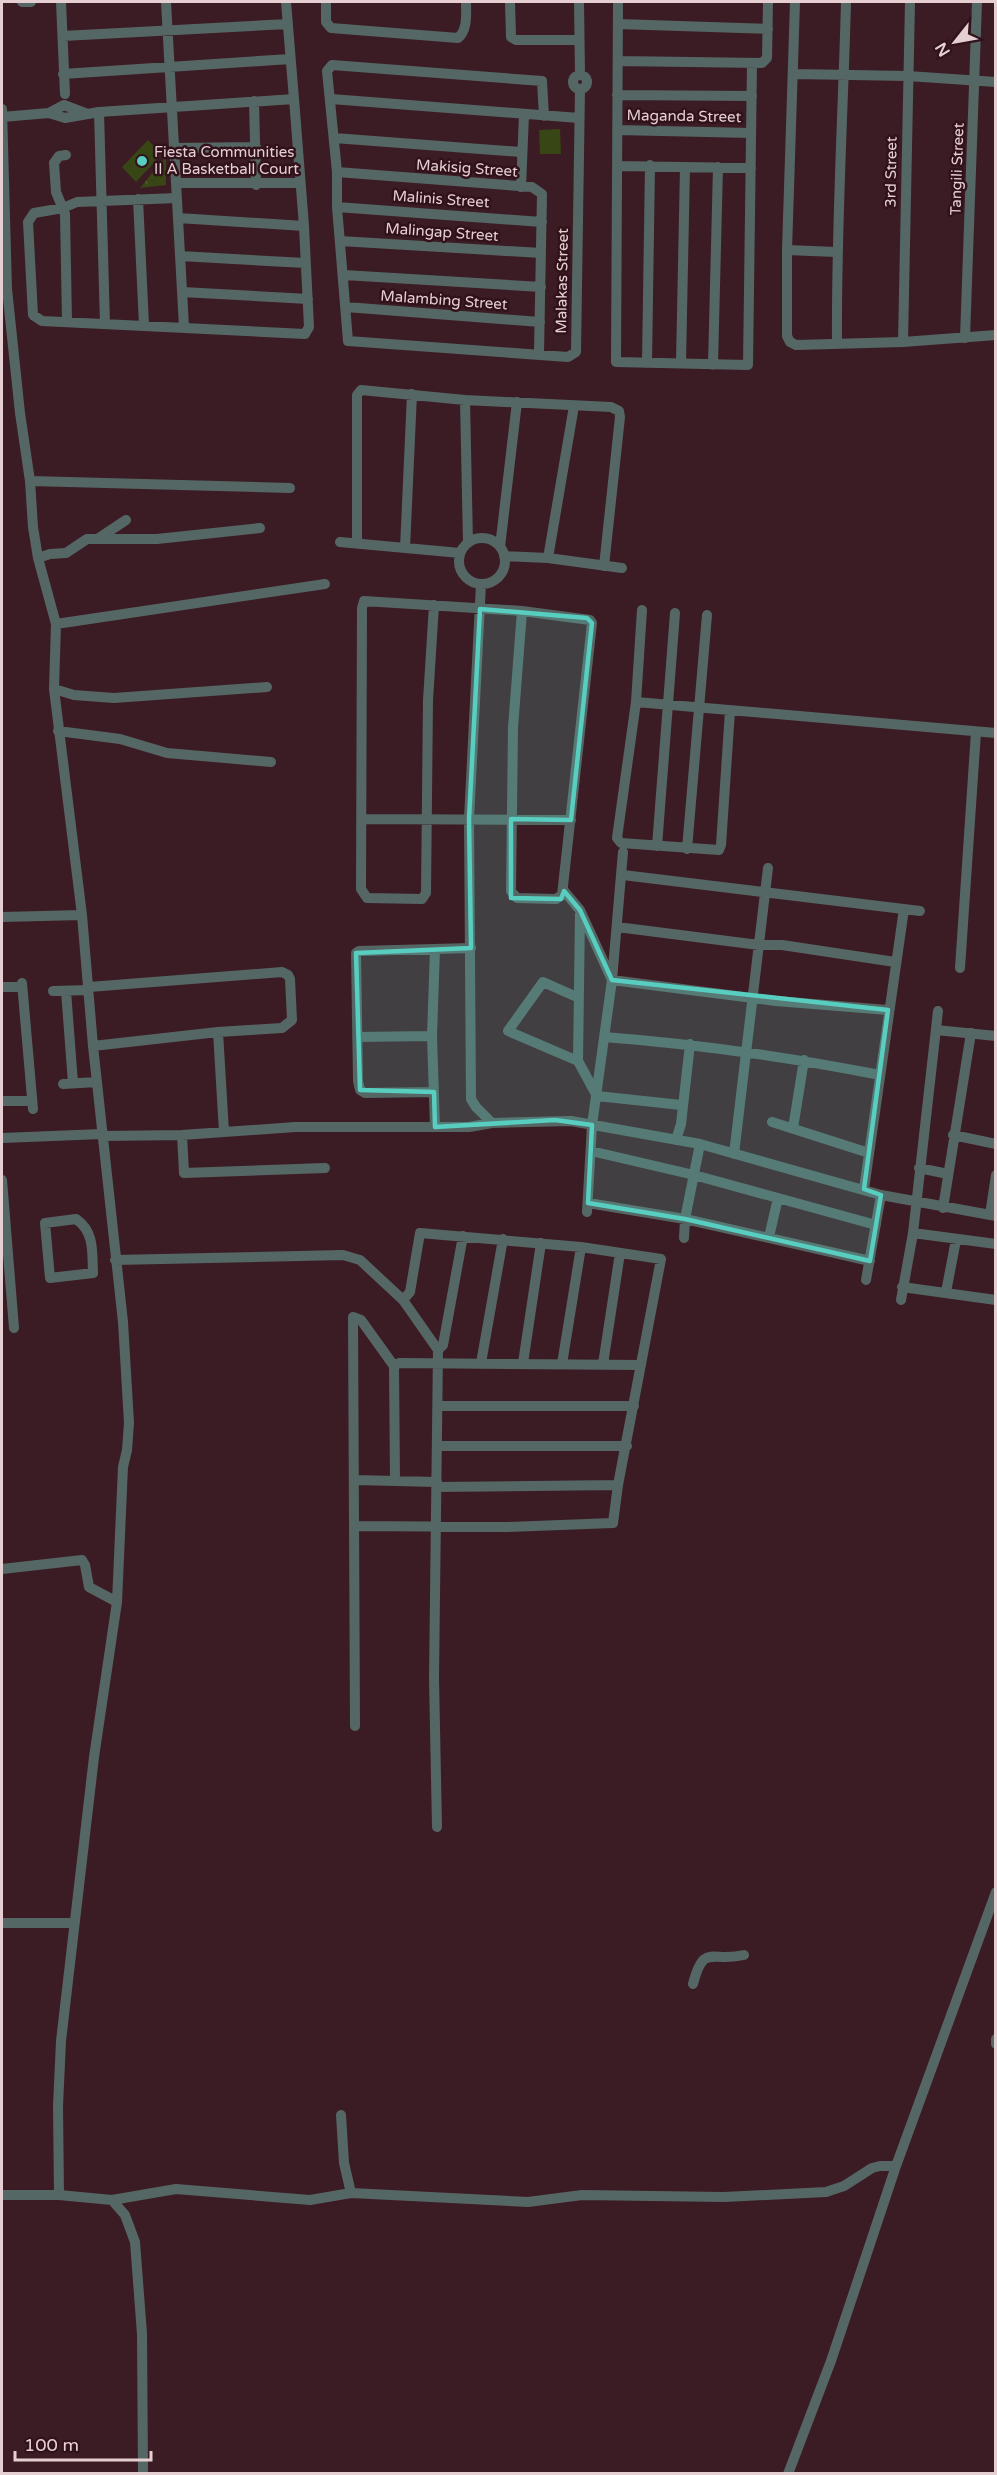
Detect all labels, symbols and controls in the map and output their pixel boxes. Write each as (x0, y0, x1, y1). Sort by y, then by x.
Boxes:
north arrow (925, 12, 985, 72)
text: N (931, 39, 955, 60)
street label: Maganda Street (627, 106, 742, 126)
street label: Tangili Street (946, 122, 968, 216)
street label: 3rd Street (881, 136, 901, 208)
place label: Fiesta Communities II A Basketball Court (154, 143, 299, 178)
marker: Fiesta Communities II A Basketball Court (135, 154, 149, 168)
street label: Makisig Street (415, 155, 519, 181)
street label: Malinis Street (392, 187, 490, 211)
street label: Malingap Street (385, 219, 500, 245)
street label: Malakas Street (552, 228, 572, 334)
street label: Malambing Street (380, 287, 508, 313)
scale bar (15, 2424, 152, 2462)
text: 100 m (24, 2434, 79, 2456)

